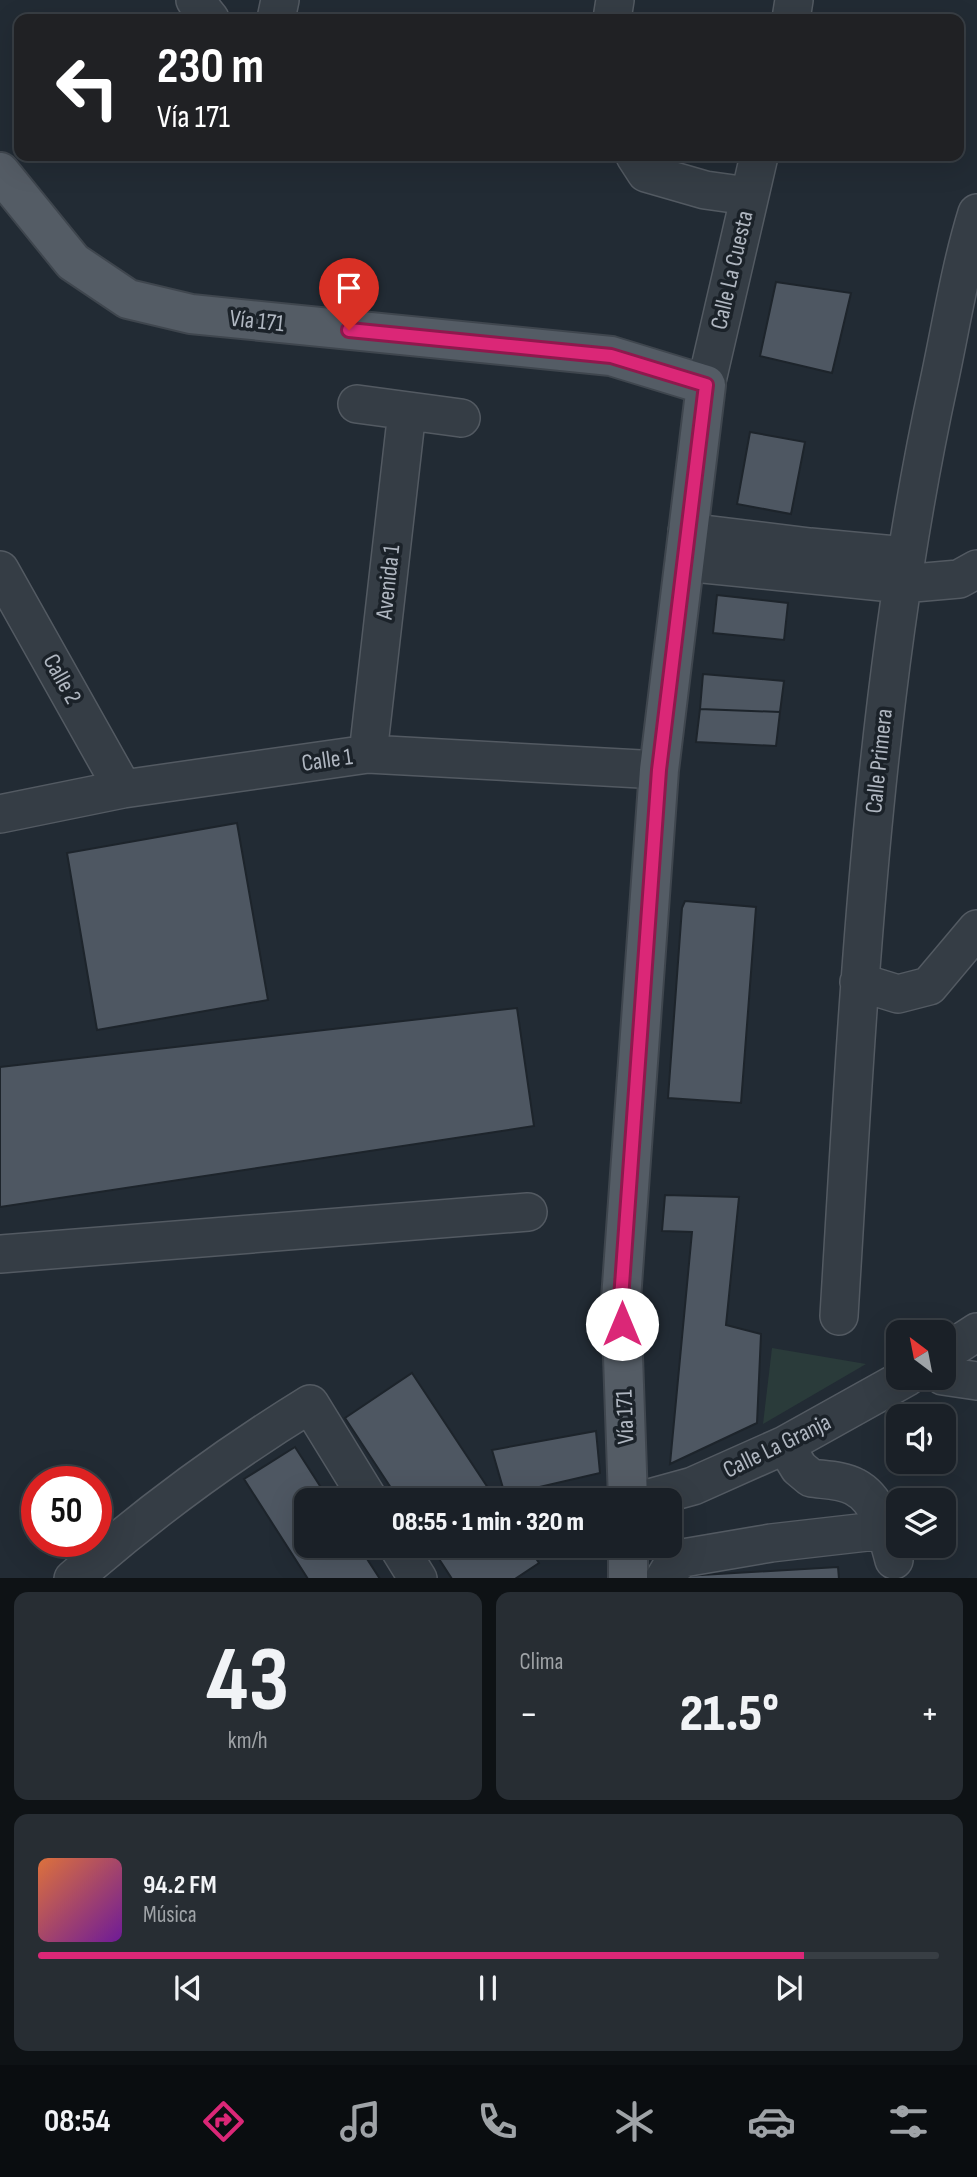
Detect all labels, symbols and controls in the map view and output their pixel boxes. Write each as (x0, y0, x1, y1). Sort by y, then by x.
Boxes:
text: 230 m (157, 38, 264, 97)
icon: left (42, 42, 133, 133)
text: Vía 171 (157, 98, 230, 137)
street label: Calle La Cuesta (704, 208, 760, 332)
pin (319, 258, 379, 330)
icon: arrive (330, 269, 368, 307)
street label: Vía 171 (228, 304, 286, 338)
street label: Avenida 1 (370, 543, 406, 622)
street label: Calle 2 (37, 649, 87, 709)
street label: Calle Primera (859, 707, 899, 815)
street label: Calle 1 (300, 742, 355, 778)
position arrow (585, 1287, 659, 1361)
north arrow (886, 1320, 956, 1390)
map controls (886, 1320, 956, 1558)
street label: Vía 171 (610, 1389, 640, 1445)
button: sound (886, 1404, 956, 1474)
street label: Calle La Granja (718, 1407, 836, 1485)
speed limit sign: 50 (21, 1466, 112, 1557)
button: layers (886, 1488, 956, 1558)
text: 08:55 · 1 min · 320 m (392, 1507, 584, 1538)
text: 43 (206, 1627, 289, 1736)
text: Clima (520, 1648, 563, 1676)
text: 21.5° (680, 1683, 779, 1746)
text: − (520, 1692, 538, 1737)
text: + (920, 1692, 939, 1737)
text: km/h (228, 1727, 268, 1755)
text: 94.2 FM (143, 1870, 217, 1901)
text: Música (143, 1901, 197, 1929)
icon: previous (169, 1969, 207, 2007)
icon: pause (469, 1969, 507, 2007)
icon: next (770, 1969, 808, 2007)
icon: directions (199, 2097, 248, 2146)
icon: music (336, 2097, 385, 2146)
icon: phone (473, 2097, 522, 2146)
icon: climate (610, 2097, 659, 2146)
icon: car (747, 2097, 796, 2146)
icon: filters (884, 2097, 933, 2146)
text: 08:54 (44, 2102, 110, 2141)

